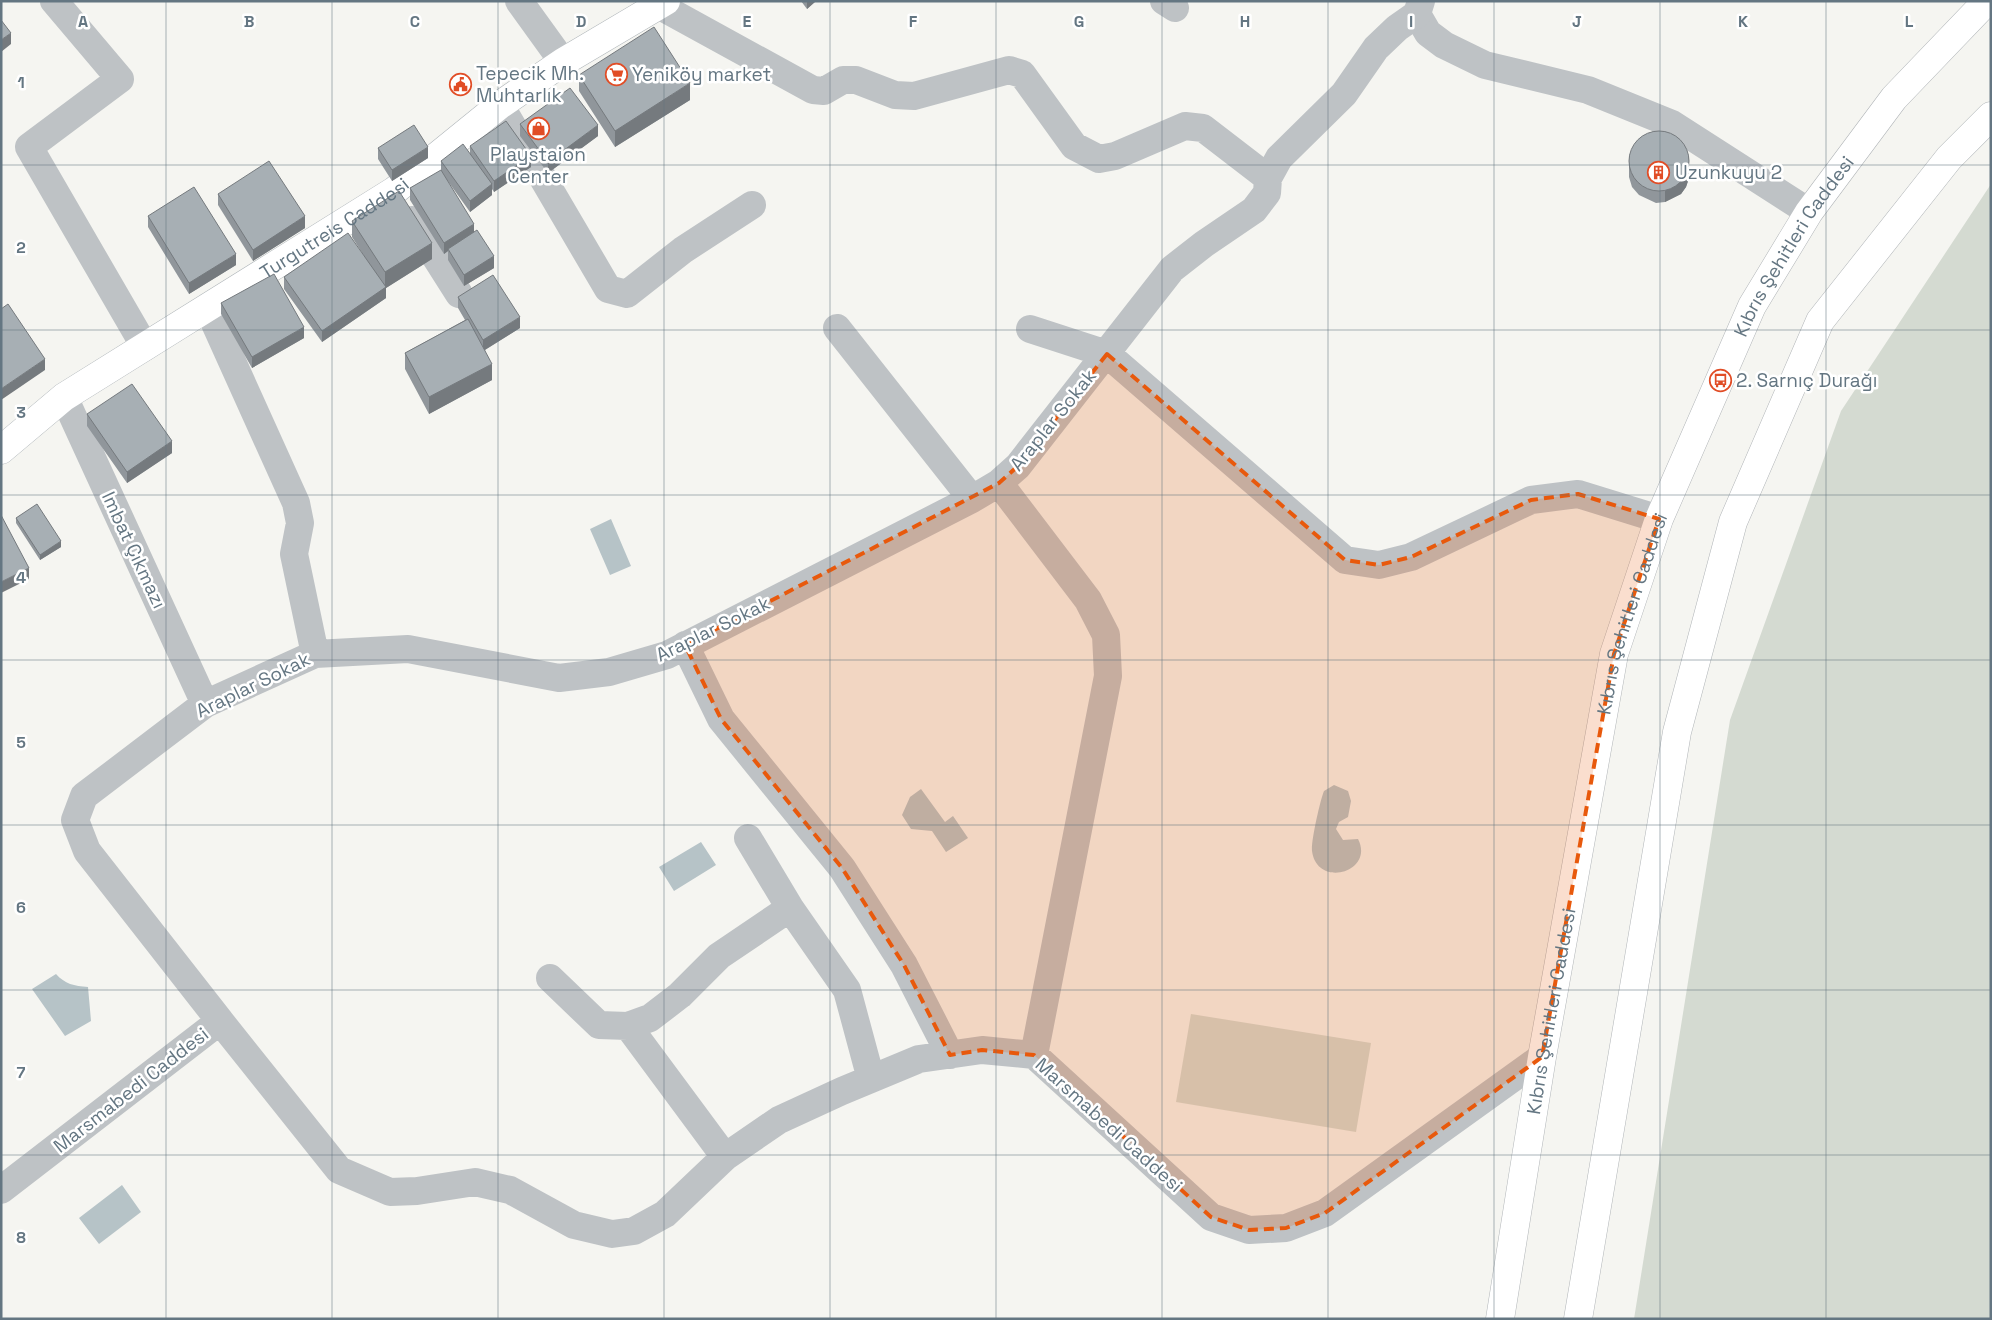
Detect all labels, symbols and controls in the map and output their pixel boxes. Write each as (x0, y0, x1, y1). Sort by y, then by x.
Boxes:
text: A (78, 11, 88, 32)
text: B (244, 11, 254, 32)
text: C (410, 11, 420, 32)
text: D (576, 11, 586, 32)
text: E (743, 11, 752, 32)
text: F (909, 11, 918, 32)
text: G (1074, 11, 1084, 32)
text: H (1240, 11, 1250, 32)
text: I (1409, 11, 1413, 32)
text: J (1572, 11, 1582, 32)
text: K (1738, 11, 1748, 32)
text: L (1905, 11, 1914, 32)
place label: Tepecik Mh. Muhtarlık (476, 61, 584, 108)
supermarket icon: Yeniköy market (604, 62, 628, 86)
place label: Yeniköy market (632, 62, 771, 87)
text: 1 (17, 72, 25, 93)
public building icon: Tepecik Mh. Muhtarlık (448, 72, 472, 96)
shop icon: Playstaion Center (526, 116, 550, 140)
place label: Playstaion Center (490, 142, 586, 189)
street label: Kıbrıs Şehitleri Caddesi (1728, 151, 1859, 340)
building icon: Uzunkuyu 2 (1647, 160, 1671, 184)
place label: Uzunkuyu 2 (1675, 160, 1782, 185)
street label: Turgutreis Caddesi (255, 172, 414, 284)
text: 2 (16, 237, 26, 258)
street label: Araplar Sokak (1004, 364, 1102, 476)
bus stop icon: 2. Sarnıç Durağı (1708, 368, 1732, 392)
place label: 2. Sarnıç Durağı (1736, 368, 1877, 393)
text: 3 (16, 402, 26, 423)
street label: Imbat Çıkmazı (96, 488, 172, 612)
street label: Kıbrıs Şehitleri Caddesi (1591, 509, 1673, 717)
text: 4 (16, 567, 26, 588)
street label: Araplar Sokak (652, 591, 774, 667)
street label: Araplar Sokak (192, 647, 314, 723)
text: 5 (16, 732, 26, 753)
text: 6 (16, 897, 26, 918)
street label: Kıbrıs Şehitleri Caddesi (1520, 906, 1581, 1116)
street label: Marsmabedi Caddesi (48, 1022, 214, 1158)
street label: Marsmabedi Caddesi (1030, 1052, 1188, 1198)
text: 7 (17, 1062, 26, 1083)
text: 8 (16, 1227, 26, 1248)

